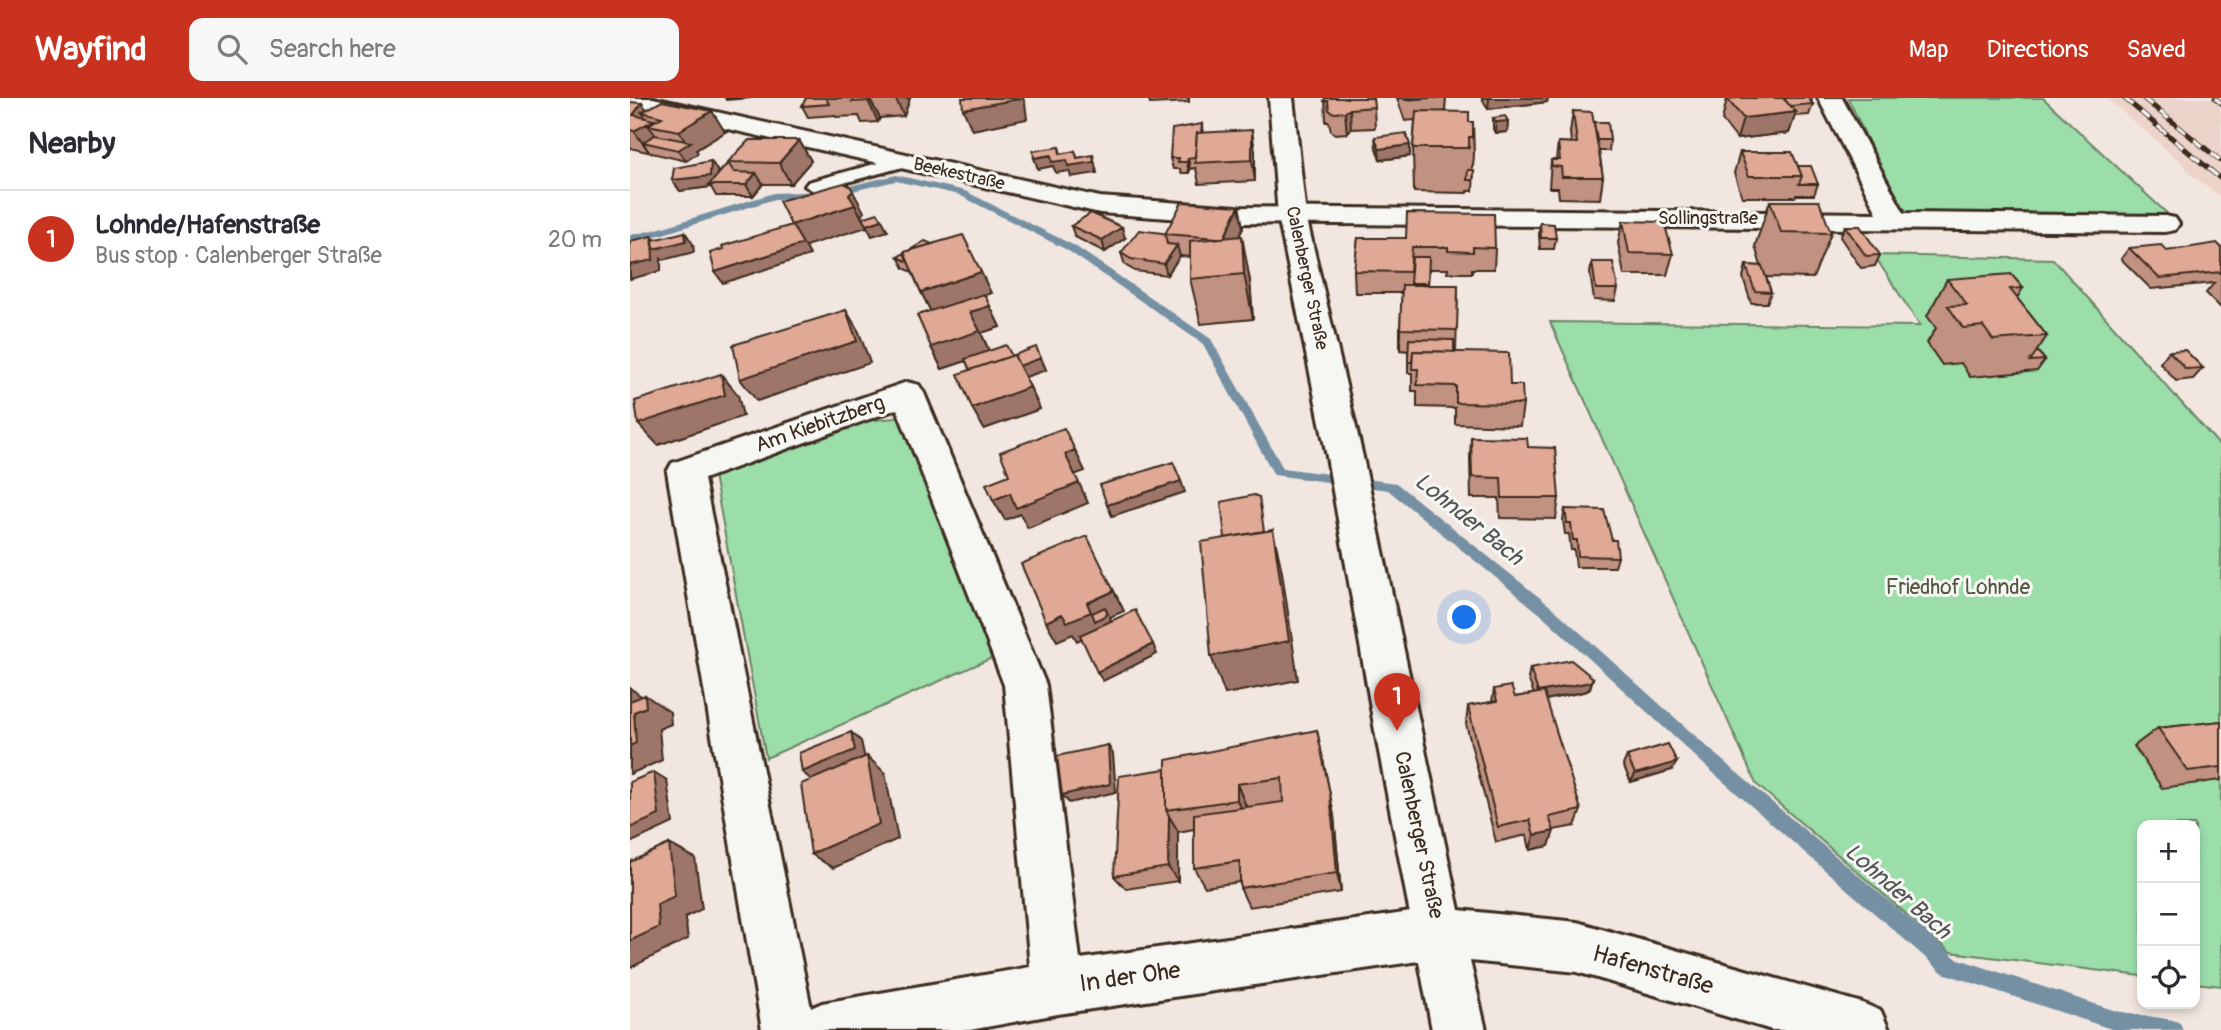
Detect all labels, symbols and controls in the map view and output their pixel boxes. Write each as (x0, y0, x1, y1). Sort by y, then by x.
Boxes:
search box (189, 18, 679, 81)
text: Wayfind (35, 29, 147, 70)
icon: search (213, 30, 251, 68)
text: Search here (269, 33, 396, 65)
text: Map (1909, 35, 1949, 64)
text: Directions (1987, 35, 2088, 64)
text: Saved (2126, 35, 2186, 64)
text: Nearby (28, 125, 115, 162)
street label: Beekestraße (911, 152, 1007, 196)
street label: Calenberger Straße (1281, 204, 1333, 352)
street label: Sollingstraße (1658, 207, 1758, 230)
text: Lohnde/Hafenstraße (95, 209, 320, 241)
text: 1 (47, 225, 56, 254)
text: 20 m (548, 225, 602, 254)
text: Bus stop · Calenberger Straße (95, 241, 382, 270)
street label: Am Kiebitzberg (752, 389, 888, 459)
water label: Lohnder Bach (1409, 466, 1530, 572)
park label: Friedhof Lohnde (1886, 574, 2031, 601)
your location (1447, 600, 1481, 634)
pin: 1 (1374, 673, 1420, 731)
street label: Calenberger Straße (1388, 749, 1450, 922)
map controls (2137, 820, 2200, 1009)
button: + (2137, 820, 2200, 883)
water label: Lohnder Bach (1839, 837, 1958, 946)
button: − (2137, 883, 2200, 946)
street label: Hafenstraße (1589, 939, 1717, 1001)
button: locate (2137, 946, 2200, 1009)
street label: In der Ohe (1078, 956, 1182, 998)

